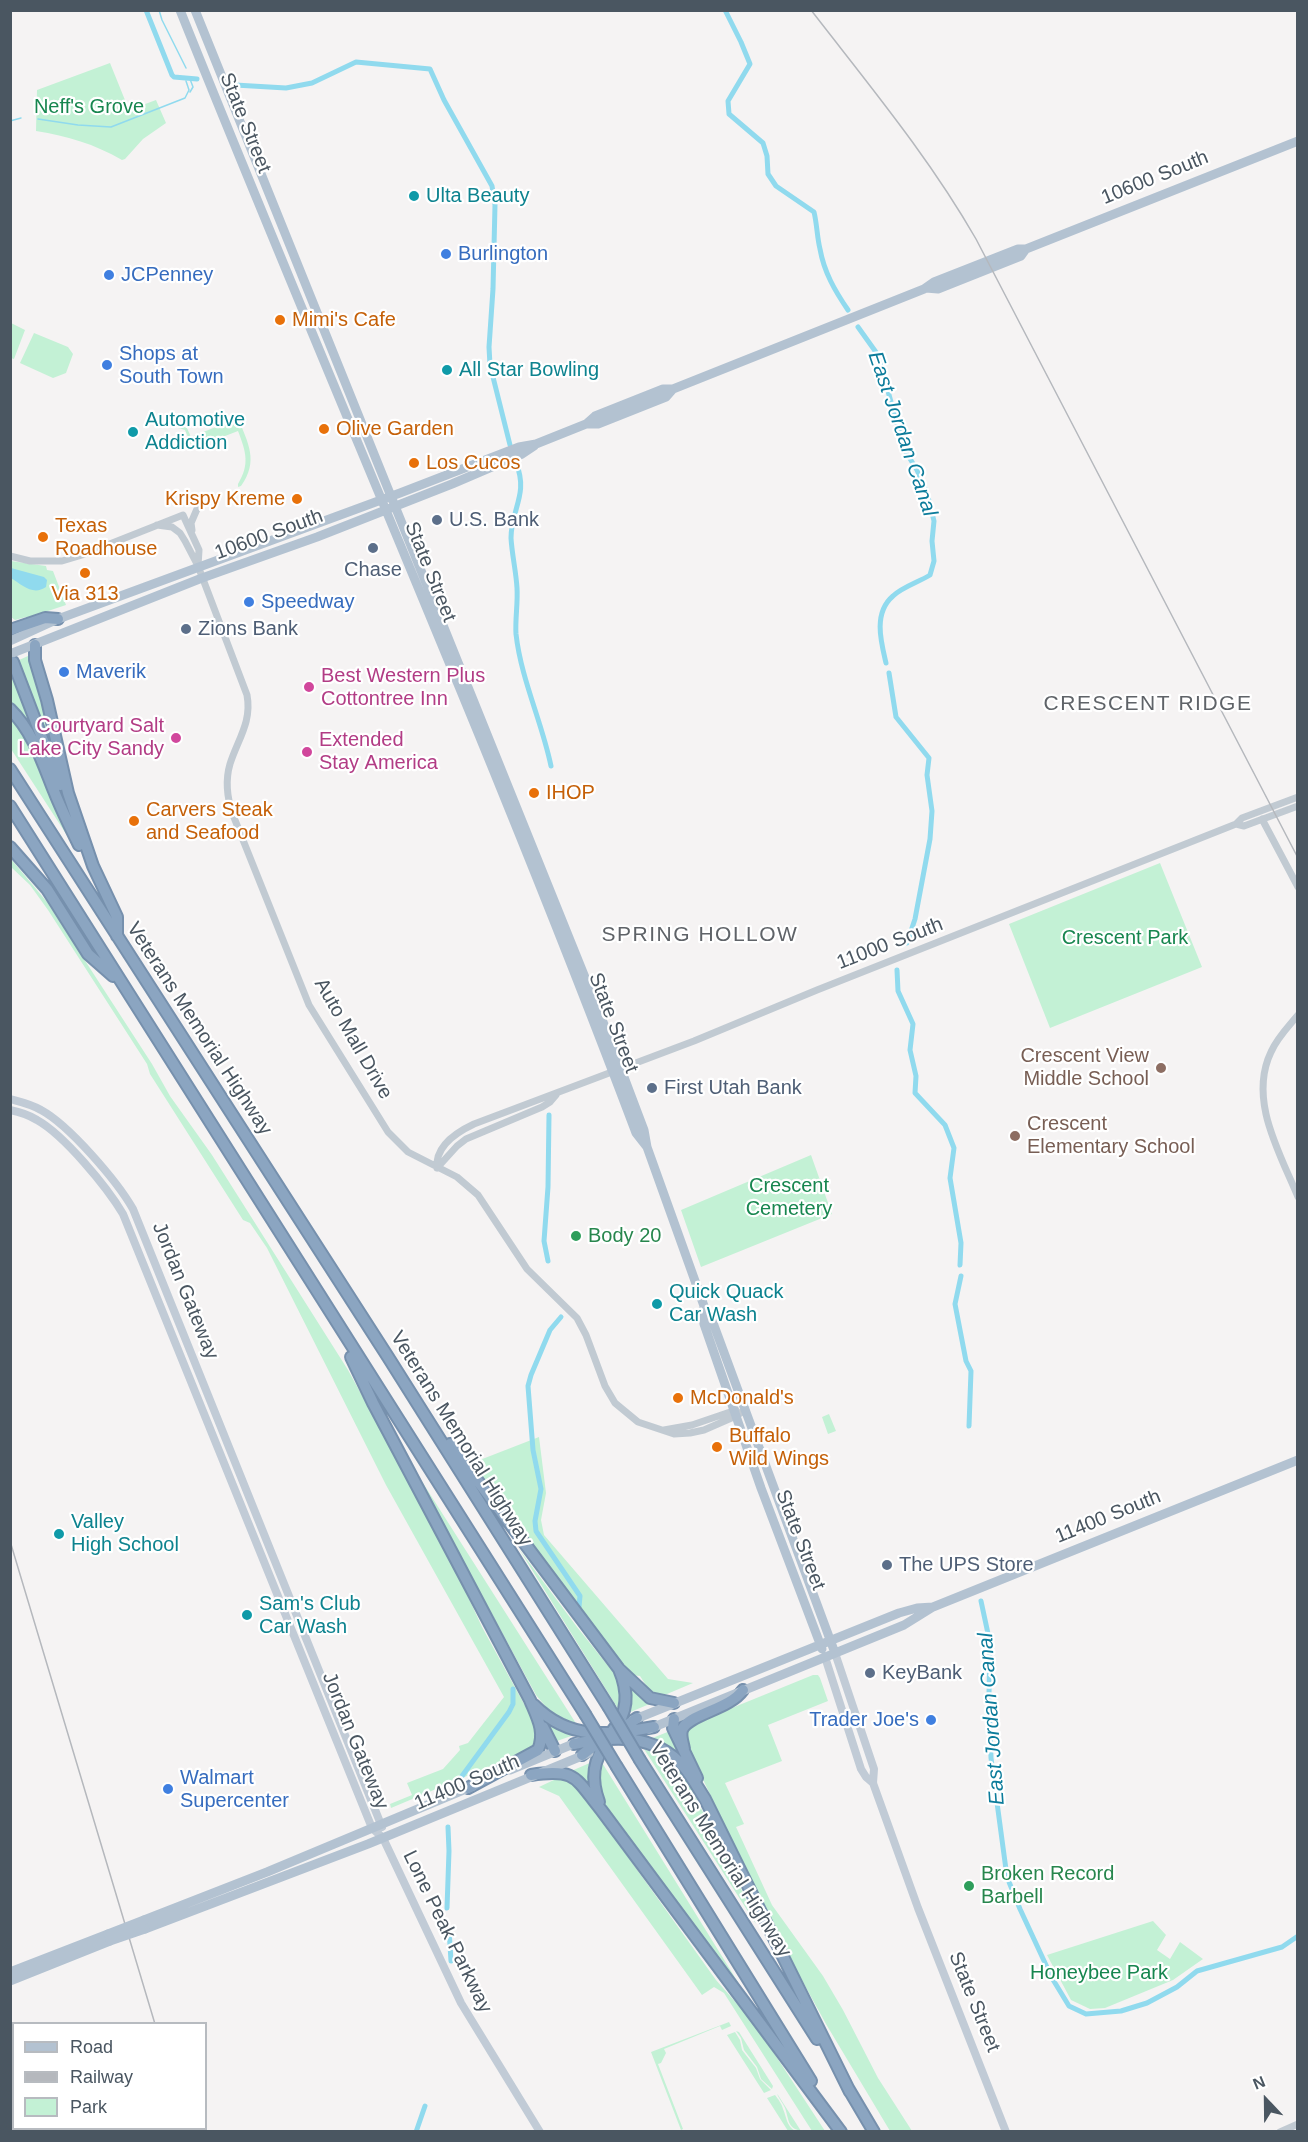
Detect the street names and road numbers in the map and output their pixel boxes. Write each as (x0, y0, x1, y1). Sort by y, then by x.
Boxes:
street label: State Street (214, 70, 276, 176)
street label: 10600 South (1098, 146, 1212, 210)
street label: 10600 South (212, 504, 326, 566)
street label: State Street (399, 519, 461, 625)
street label: 11000 South (833, 913, 947, 975)
street label: Veterans Memorial Highway (121, 918, 277, 1140)
street label: State Street (583, 969, 643, 1077)
street label: Auto Mall Drive (309, 974, 397, 1104)
street label: Jordan Gateway (147, 1219, 223, 1363)
street label: Veterans Memorial Highway (385, 1327, 537, 1551)
street label: 11400 South (1052, 1485, 1164, 1549)
street label: State Street (770, 1486, 830, 1594)
street label: Jordan Gateway (317, 1669, 393, 1813)
street label: Veterans Memorial Highway (644, 1738, 796, 1962)
street label: 11400 South (411, 1750, 523, 1816)
street label: Lone Peak Parkway (397, 1847, 497, 2017)
street label: State Street (943, 1949, 1005, 2055)

